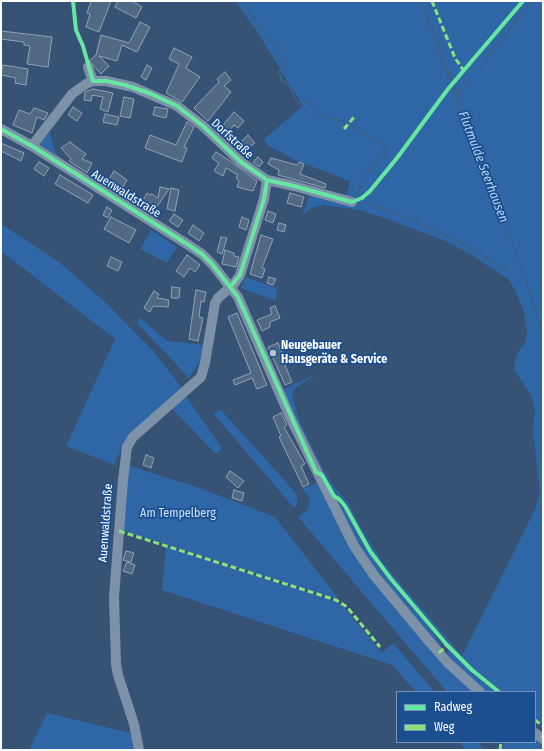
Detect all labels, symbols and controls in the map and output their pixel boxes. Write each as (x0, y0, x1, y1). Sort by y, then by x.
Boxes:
water label: Flutmulde Seerhausen (455, 109, 511, 225)
street label: Dorfstraße (208, 116, 256, 162)
street label: Auenwaldstraße (89, 167, 163, 221)
place label: Neugebauer Hausgeräte & Service (281, 339, 387, 367)
marker: Neugebauer Hausgeräte & Service (268, 348, 278, 358)
street label: Auenwaldstraße (96, 483, 116, 563)
park label: Am Tempelberg (140, 507, 216, 521)
legend (396, 691, 536, 743)
text: Radweg (434, 700, 472, 714)
text: Weg (434, 720, 454, 734)

